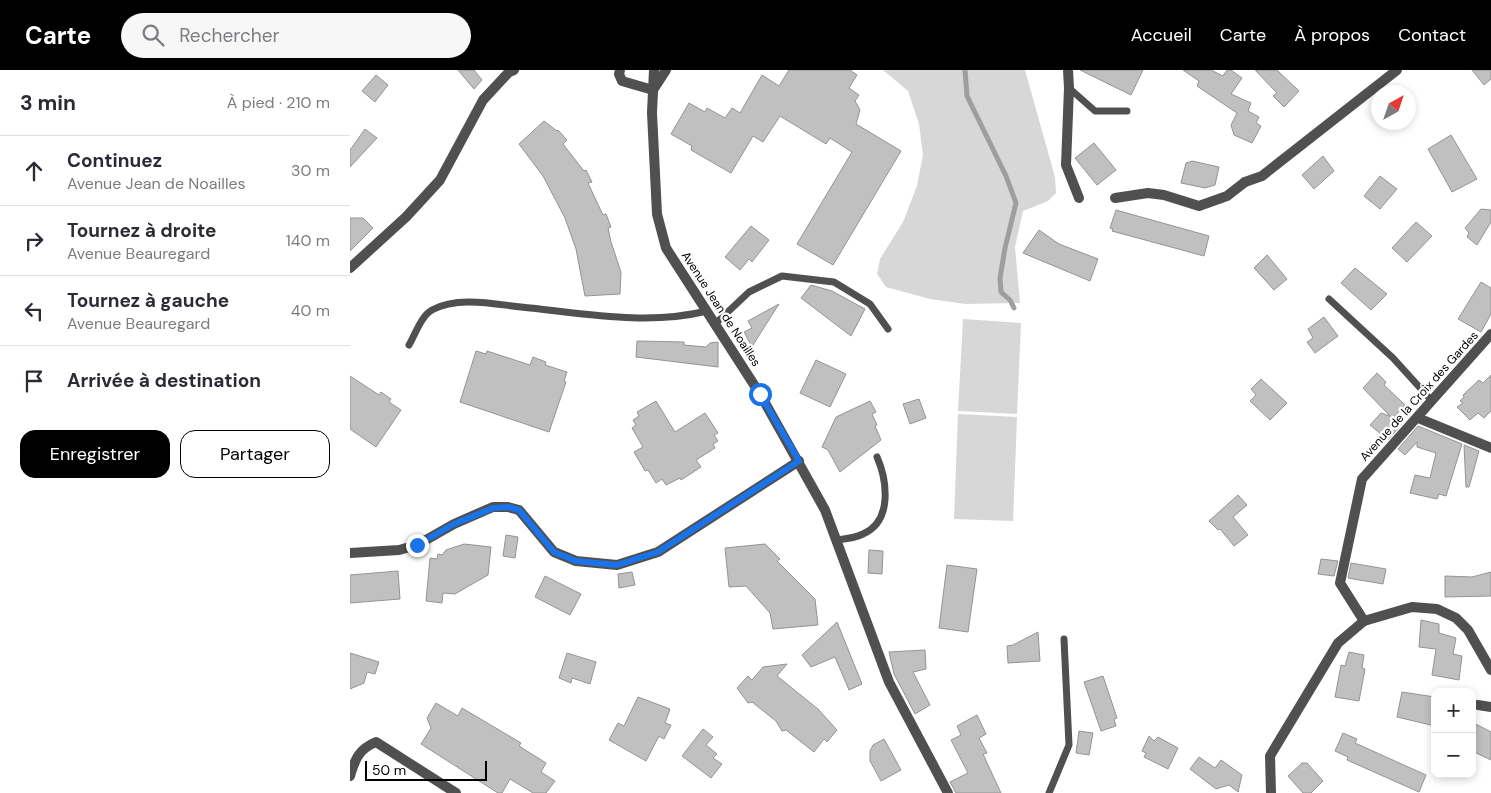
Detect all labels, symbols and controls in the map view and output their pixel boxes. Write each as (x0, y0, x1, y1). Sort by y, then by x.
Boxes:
search box (121, 13, 471, 58)
text: Carte (25, 20, 91, 51)
icon: search (139, 21, 167, 49)
text: Rechercher (179, 23, 280, 48)
text: Accueil (1131, 23, 1192, 47)
text: Carte (1220, 23, 1266, 47)
text: À propos (1294, 23, 1370, 47)
text: Contact (1398, 23, 1466, 47)
north arrow (1371, 85, 1416, 130)
text: 3 min (20, 89, 76, 117)
text: À pied · 210 m (227, 92, 330, 113)
text: Continuez (67, 148, 162, 173)
icon: ahead (20, 157, 48, 185)
text: 30 m (291, 160, 330, 181)
text: Avenue Jean de Noailles (67, 173, 246, 194)
text: Tournez à droite (67, 218, 217, 243)
icon: right (20, 227, 48, 255)
text: 140 m (286, 230, 330, 251)
text: Avenue Beauregard (67, 243, 210, 264)
street label: Avenue Jean de Noailles (678, 248, 764, 370)
text: Tournez à gauche (67, 288, 229, 313)
icon: left (20, 297, 48, 325)
text: 40 m (291, 300, 330, 321)
text: Avenue Beauregard (67, 313, 210, 334)
street label: Avenue de la Croix des Gardes (1356, 328, 1482, 464)
icon: arrive (20, 367, 48, 395)
text: Arrivée à destination (67, 368, 261, 393)
route start (749, 383, 772, 406)
button: Enregistrer (20, 430, 170, 478)
button: Partager (180, 430, 330, 478)
route end (406, 534, 429, 557)
map controls (1431, 688, 1476, 778)
button: + (1431, 688, 1476, 733)
button: − (1431, 733, 1476, 778)
scale bar (365, 758, 488, 781)
text: 50 m (372, 761, 406, 779)

